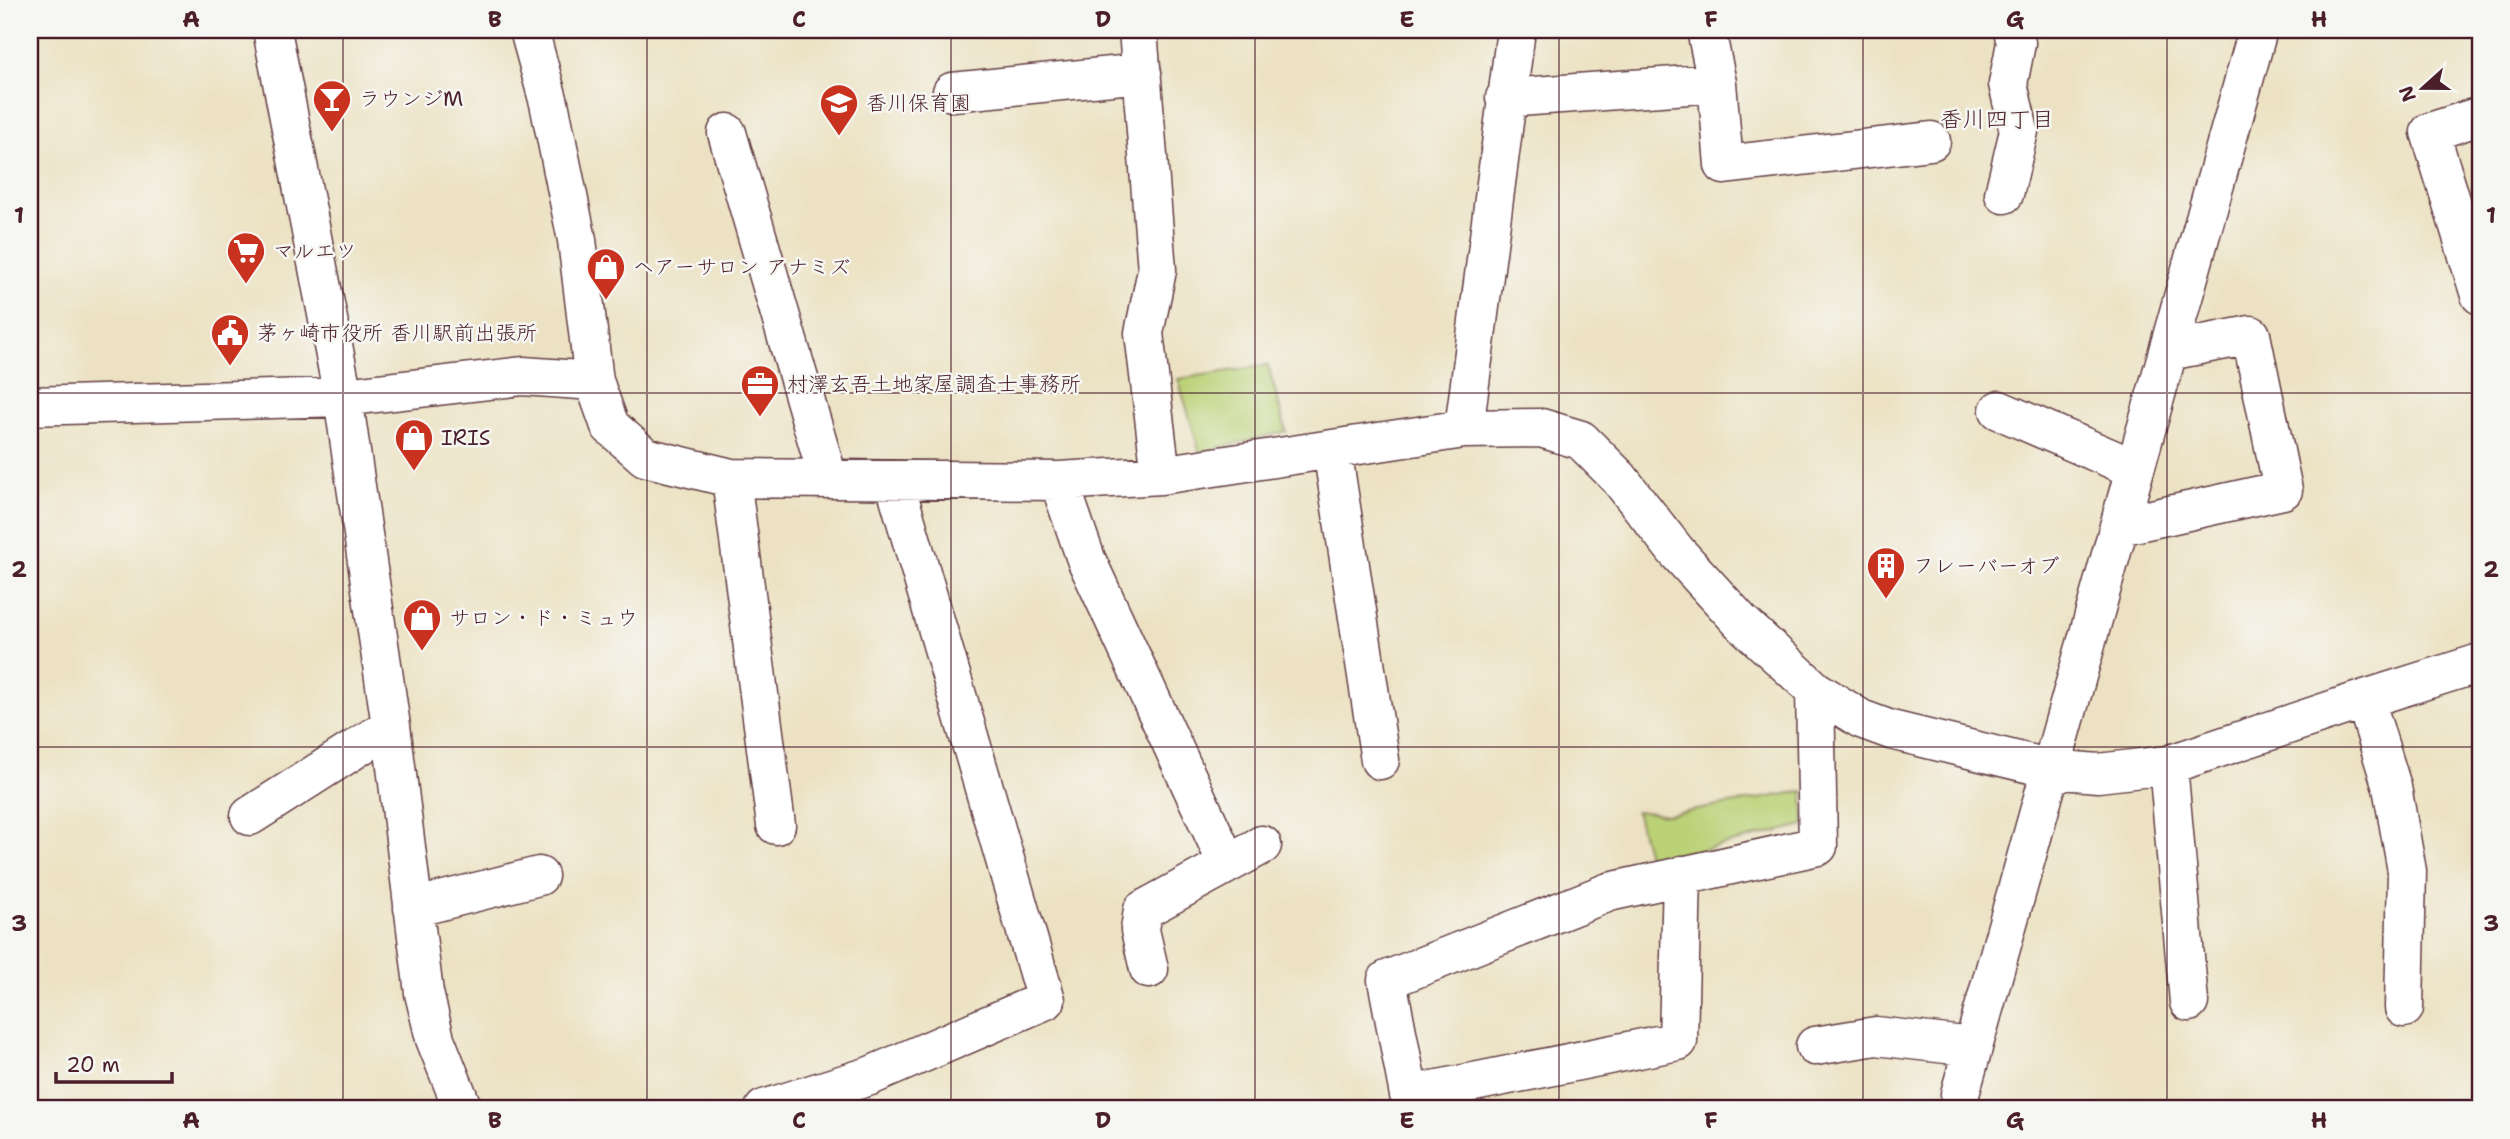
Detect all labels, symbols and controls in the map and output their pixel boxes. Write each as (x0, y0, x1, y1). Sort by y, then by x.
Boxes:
text: A (182, 4, 200, 34)
text: B (488, 4, 502, 34)
text: C (792, 4, 806, 34)
text: D (1095, 4, 1111, 34)
text: E (1399, 4, 1415, 34)
text: F (1704, 4, 1718, 34)
text: G (2006, 4, 2025, 34)
text: H (2311, 4, 2327, 34)
north arrow (2388, 52, 2458, 122)
bar icon: ラウンジM (311, 78, 353, 133)
school or university icon: 香川保育園 (818, 82, 860, 137)
text: N (2393, 82, 2422, 105)
place label: ラウンジM (359, 85, 463, 113)
place label: 香川保育園 (866, 89, 971, 117)
district label: 香川四丁目 (1940, 104, 2055, 134)
text: 1 (14, 200, 24, 230)
text: 1 (2486, 200, 2496, 230)
supermarket icon: マルエツ (225, 230, 267, 285)
place label: マルエツ (273, 237, 357, 265)
shop icon: ヘアーサロン アナミズ (585, 246, 627, 301)
place label: ヘアーサロン アナミズ (633, 253, 850, 281)
public building icon: 茅ヶ崎市役所 香川駅前出張所 (209, 312, 251, 367)
place label: 茅ヶ崎市役所 香川駅前出張所 (257, 319, 537, 347)
office icon: 村澤玄吾土地家屋調査士事務所 (739, 363, 781, 418)
place label: 村澤玄吾土地家屋調査士事務所 (787, 370, 1081, 398)
shop icon: IRIS (393, 417, 435, 472)
place label: IRIS (441, 424, 490, 452)
building icon: フレーバーオブ (1865, 545, 1907, 600)
place label: フレーバーオブ (1913, 552, 2060, 580)
text: 2 (11, 554, 27, 584)
text: 2 (2483, 554, 2499, 584)
shop icon: サロン・ド・ミュウ (401, 597, 443, 652)
place label: サロン・ド・ミュウ (449, 604, 638, 632)
text: 3 (11, 908, 27, 938)
text: 3 (2483, 908, 2499, 938)
scale bar (56, 1041, 172, 1085)
text: 20 m (66, 1051, 120, 1079)
text: A (182, 1105, 200, 1135)
text: B (488, 1105, 502, 1135)
text: C (792, 1105, 806, 1135)
text: D (1095, 1105, 1111, 1135)
text: E (1399, 1105, 1415, 1135)
text: F (1704, 1105, 1718, 1135)
text: G (2006, 1105, 2025, 1135)
text: H (2311, 1105, 2327, 1135)

